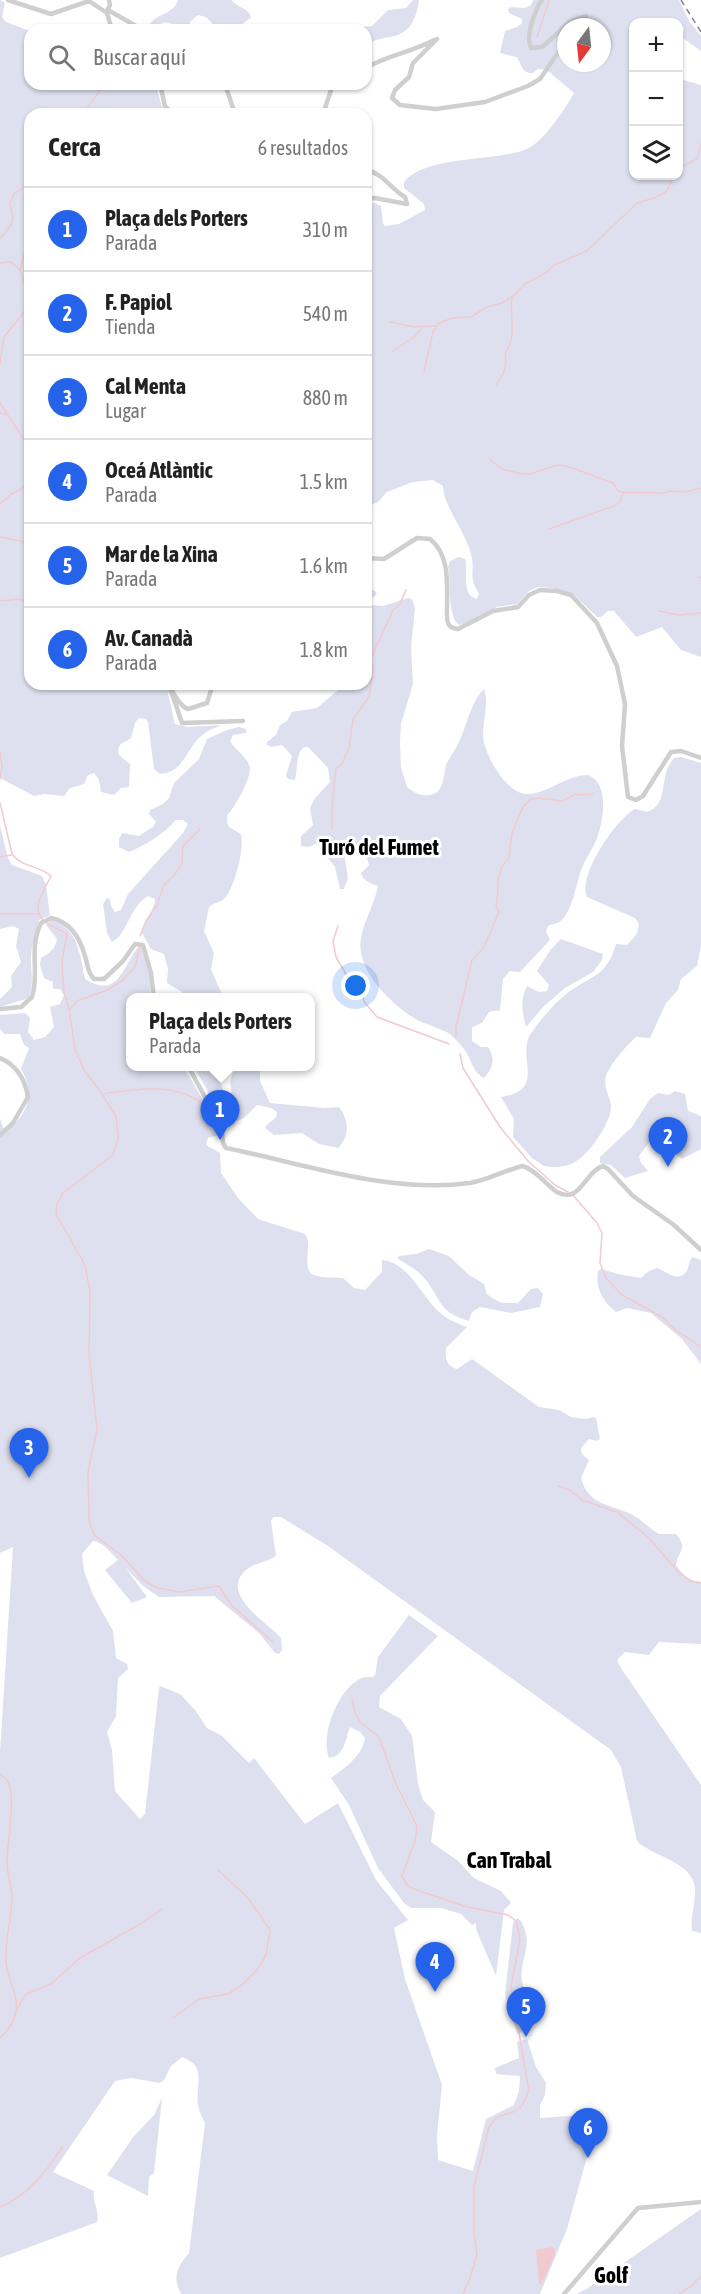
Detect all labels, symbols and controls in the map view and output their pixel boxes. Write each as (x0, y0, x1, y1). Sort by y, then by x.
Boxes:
north arrow (557, 18, 611, 72)
map controls (629, 18, 683, 180)
button: + (629, 18, 683, 72)
search box (24, 24, 372, 90)
icon: search (45, 41, 78, 74)
text: Buscar aquí (93, 44, 186, 70)
button: − (629, 72, 683, 126)
button: layers (629, 126, 683, 180)
text: Cerca (48, 132, 101, 162)
text: 6 resultados (258, 136, 348, 159)
text: Plaça dels Porters (105, 205, 248, 231)
text: 1 (63, 218, 72, 241)
text: 310 m (303, 218, 348, 241)
text: Parada (105, 231, 157, 254)
text: F. Papiol (105, 289, 172, 315)
text: 2 (63, 302, 72, 325)
text: 540 m (303, 302, 348, 325)
text: Tienda (105, 315, 156, 338)
text: Cal Menta (105, 373, 186, 399)
text: 3 (63, 386, 72, 409)
text: 880 m (303, 386, 348, 409)
text: Lugar (105, 399, 146, 422)
text: Oceá Atlàntic (105, 457, 213, 483)
text: 4 (63, 470, 72, 493)
text: 1.5 km (300, 470, 348, 493)
text: Parada (105, 483, 157, 506)
text: Mar de la Xina (105, 541, 218, 567)
text: 5 (63, 554, 72, 577)
text: 1.6 km (300, 554, 348, 577)
text: Parada (105, 567, 157, 590)
text: Av. Canadà (105, 625, 193, 651)
text: 6 (63, 638, 72, 661)
text: 1.8 km (300, 638, 348, 661)
text: Parada (105, 651, 157, 674)
district label: Turó del Fumet (319, 834, 440, 860)
your location (341, 971, 370, 1000)
popup (126, 993, 315, 1071)
text: Plaça dels Porters (149, 1008, 292, 1034)
text: Parada (149, 1034, 201, 1057)
pin: 1 (200, 1090, 240, 1140)
pin: 2 (648, 1118, 688, 1167)
pin: 3 (9, 1428, 48, 1478)
district label: Can Trabal (467, 1847, 553, 1873)
pin: 4 (416, 1942, 454, 1992)
pin: 5 (506, 1988, 546, 2037)
pin: 6 (568, 2108, 608, 2158)
district label: Golf (594, 2262, 629, 2288)

